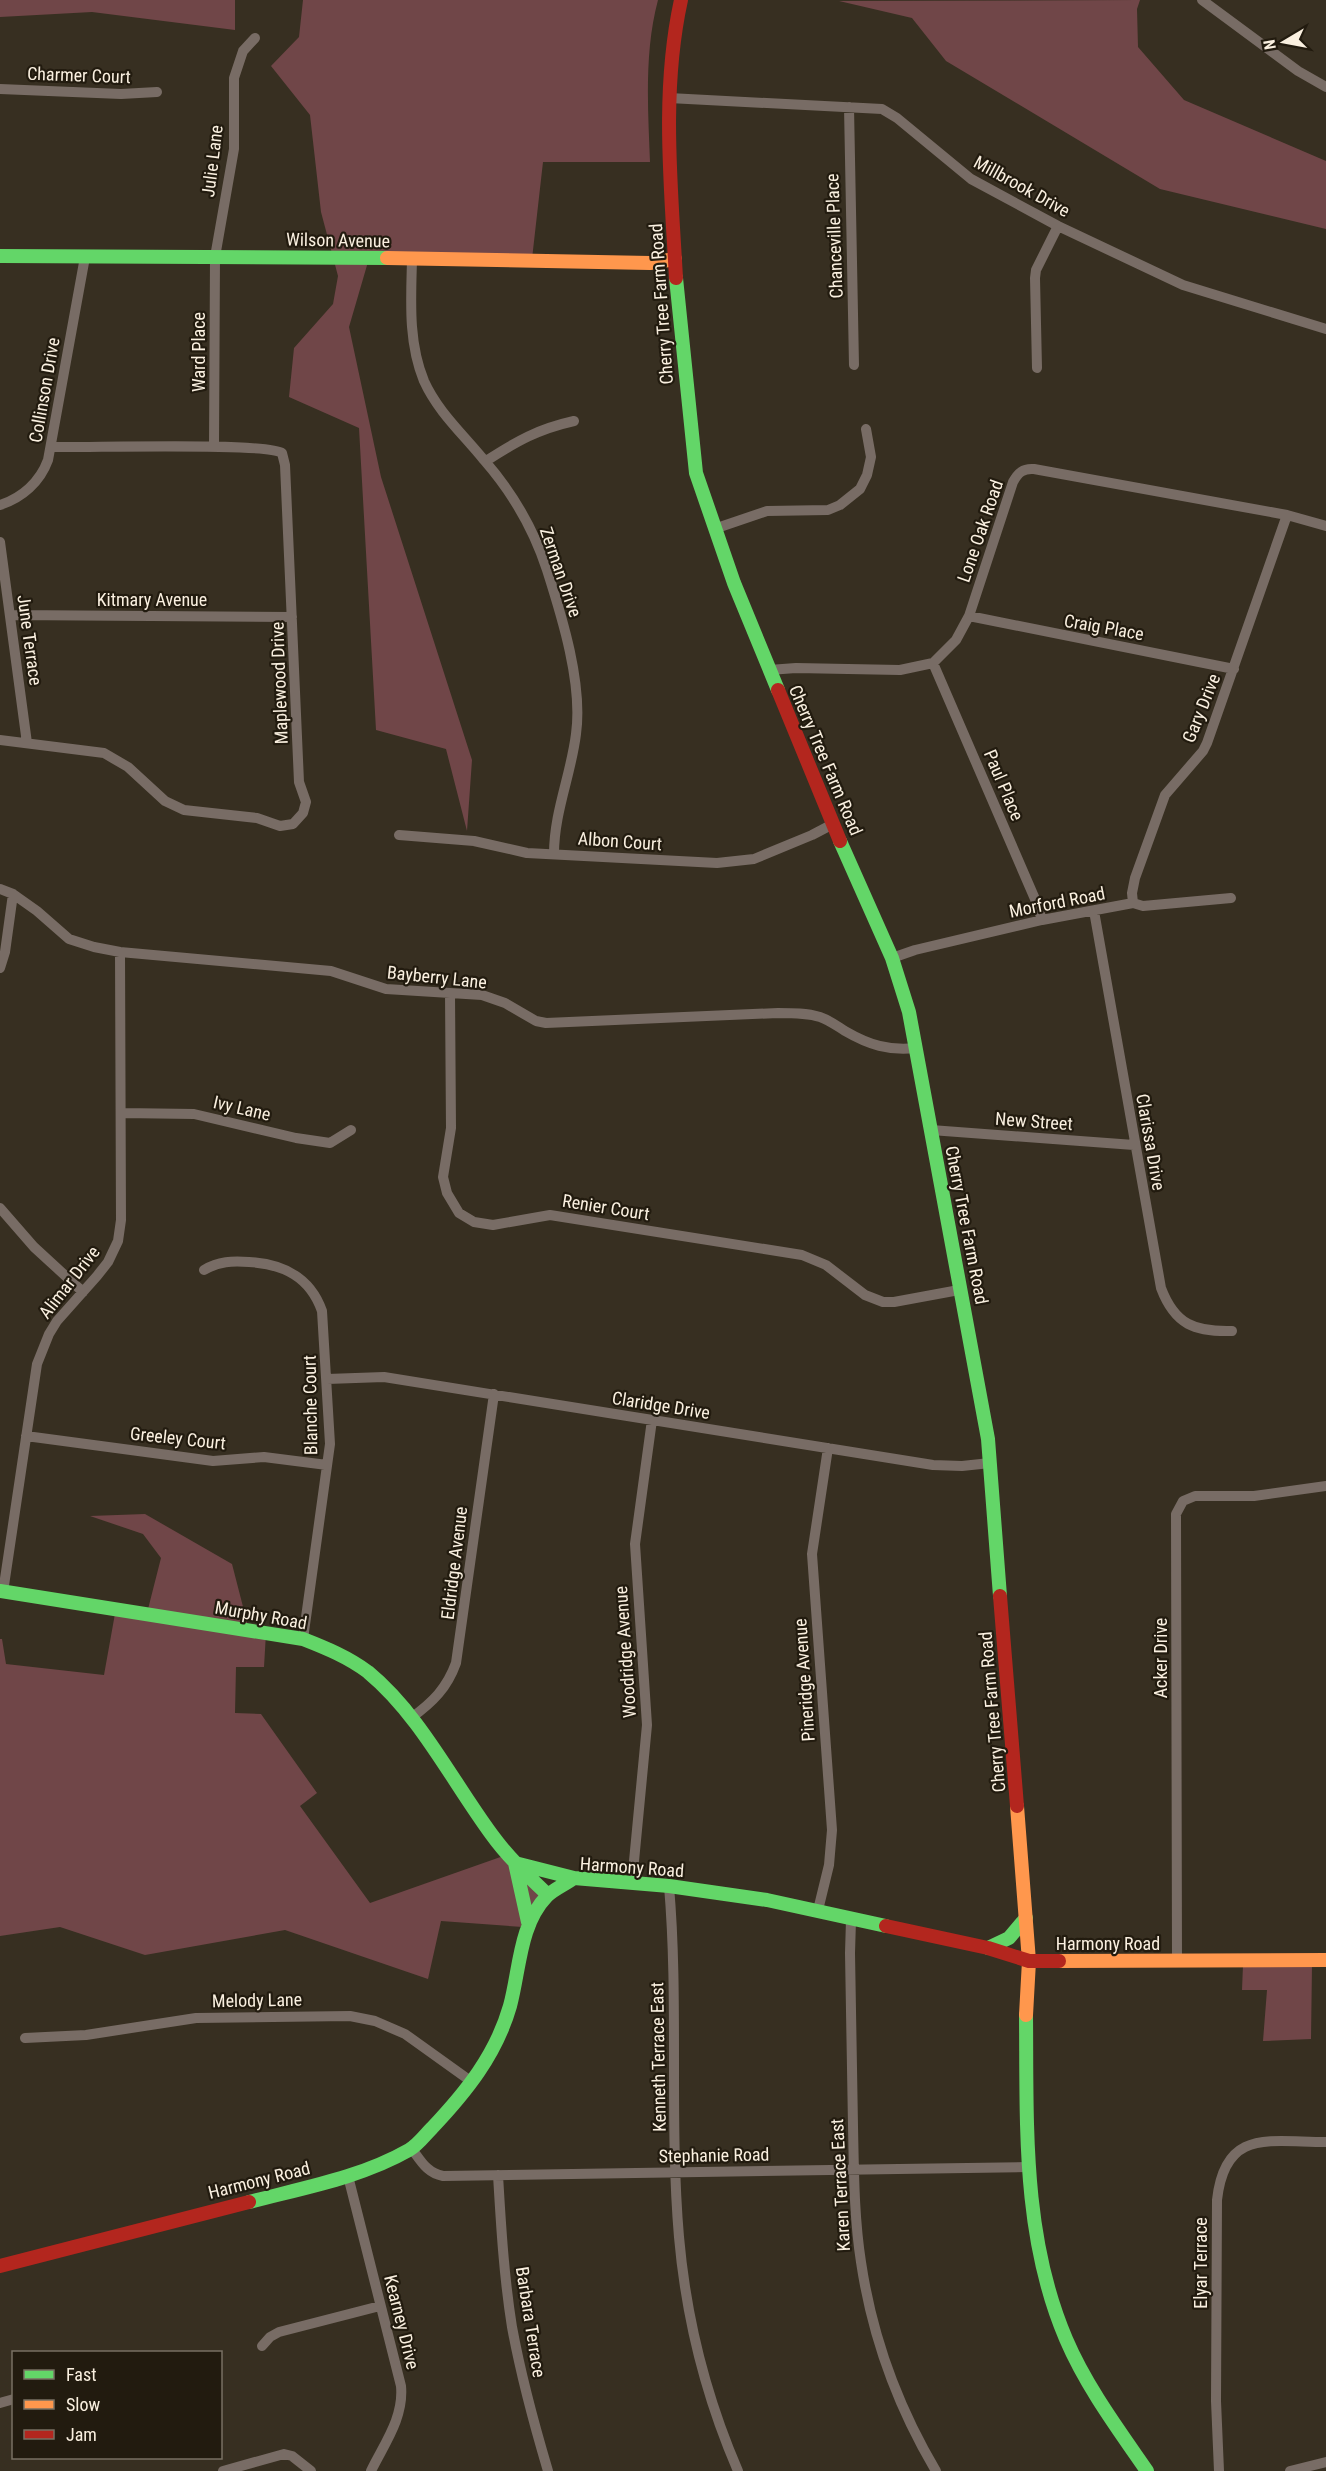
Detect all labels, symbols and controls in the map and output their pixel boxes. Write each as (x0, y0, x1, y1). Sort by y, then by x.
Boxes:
north arrow (1254, 12, 1314, 72)
text: N (1260, 38, 1280, 51)
street label: Charmer Court (27, 63, 131, 87)
street label: Julie Lane (197, 124, 227, 198)
street label: Millbrook Drive (970, 151, 1074, 221)
street label: Chanceville Place (821, 173, 847, 299)
street label: Cherry Tree Farm Road (645, 223, 677, 385)
street label: Wilson Avenue (286, 229, 390, 251)
street label: Ward Place (188, 312, 209, 392)
street label: Collinson Drive (24, 336, 64, 444)
street label: Lone Oak Road (953, 477, 1007, 585)
street label: Zerman Drive (536, 524, 586, 620)
street label: Kitmary Avenue (97, 589, 207, 610)
street label: June Terrace (13, 593, 47, 687)
street label: Craig Place (1062, 610, 1146, 644)
street label: Maplewood Drive (266, 621, 292, 745)
street label: Gary Drive (1178, 670, 1224, 746)
street label: Cherry Tree Farm Road (785, 682, 867, 838)
street label: Paul Place (980, 746, 1028, 824)
street label: Albon Court (577, 828, 663, 854)
street label: Morford Road (1007, 882, 1107, 922)
street label: Bayberry Lane (386, 961, 488, 993)
street label: Ivy Lane (211, 1091, 273, 1125)
street label: Clarissa Drive (1132, 1092, 1170, 1192)
street label: New Street (995, 1108, 1073, 1134)
street label: Cherry Tree Farm Road (941, 1144, 993, 1306)
street label: Renier Court (561, 1190, 651, 1224)
street label: Alimar Drive (34, 1242, 104, 1322)
street label: Blanche Court (299, 1355, 321, 1455)
street label: Claridge Drive (611, 1387, 711, 1423)
street label: Greeley Court (129, 1423, 227, 1453)
street label: Eldridge Avenue (437, 1505, 471, 1621)
street label: Woodridge Avenue (610, 1585, 640, 1719)
street label: Murphy Road (213, 1597, 309, 1633)
street label: Pineridge Avenue (789, 1618, 819, 1742)
street label: Acker Drive (1150, 1618, 1171, 1698)
street label: Cherry Tree Farm Road (975, 1631, 1009, 1793)
street label: Harmony Road (579, 1853, 685, 1881)
street label: Harmony Road (1056, 1933, 1160, 1954)
street label: Kenneth Terrace East (646, 1982, 670, 2132)
street label: Melody Lane (212, 1989, 302, 2011)
street label: Karen Terrace East (826, 2118, 854, 2252)
street label: Stephanie Road (658, 2144, 770, 2166)
street label: Harmony Road (206, 2157, 312, 2203)
street label: Elyar Terrace (1190, 2217, 1211, 2309)
street label: Barbara Terrace (512, 2265, 550, 2379)
street label: Kearney Drive (380, 2273, 424, 2371)
legend (12, 2351, 222, 2459)
text: Fast (66, 2364, 97, 2385)
text: Slow (66, 2394, 101, 2415)
text: Jam (66, 2424, 97, 2445)

